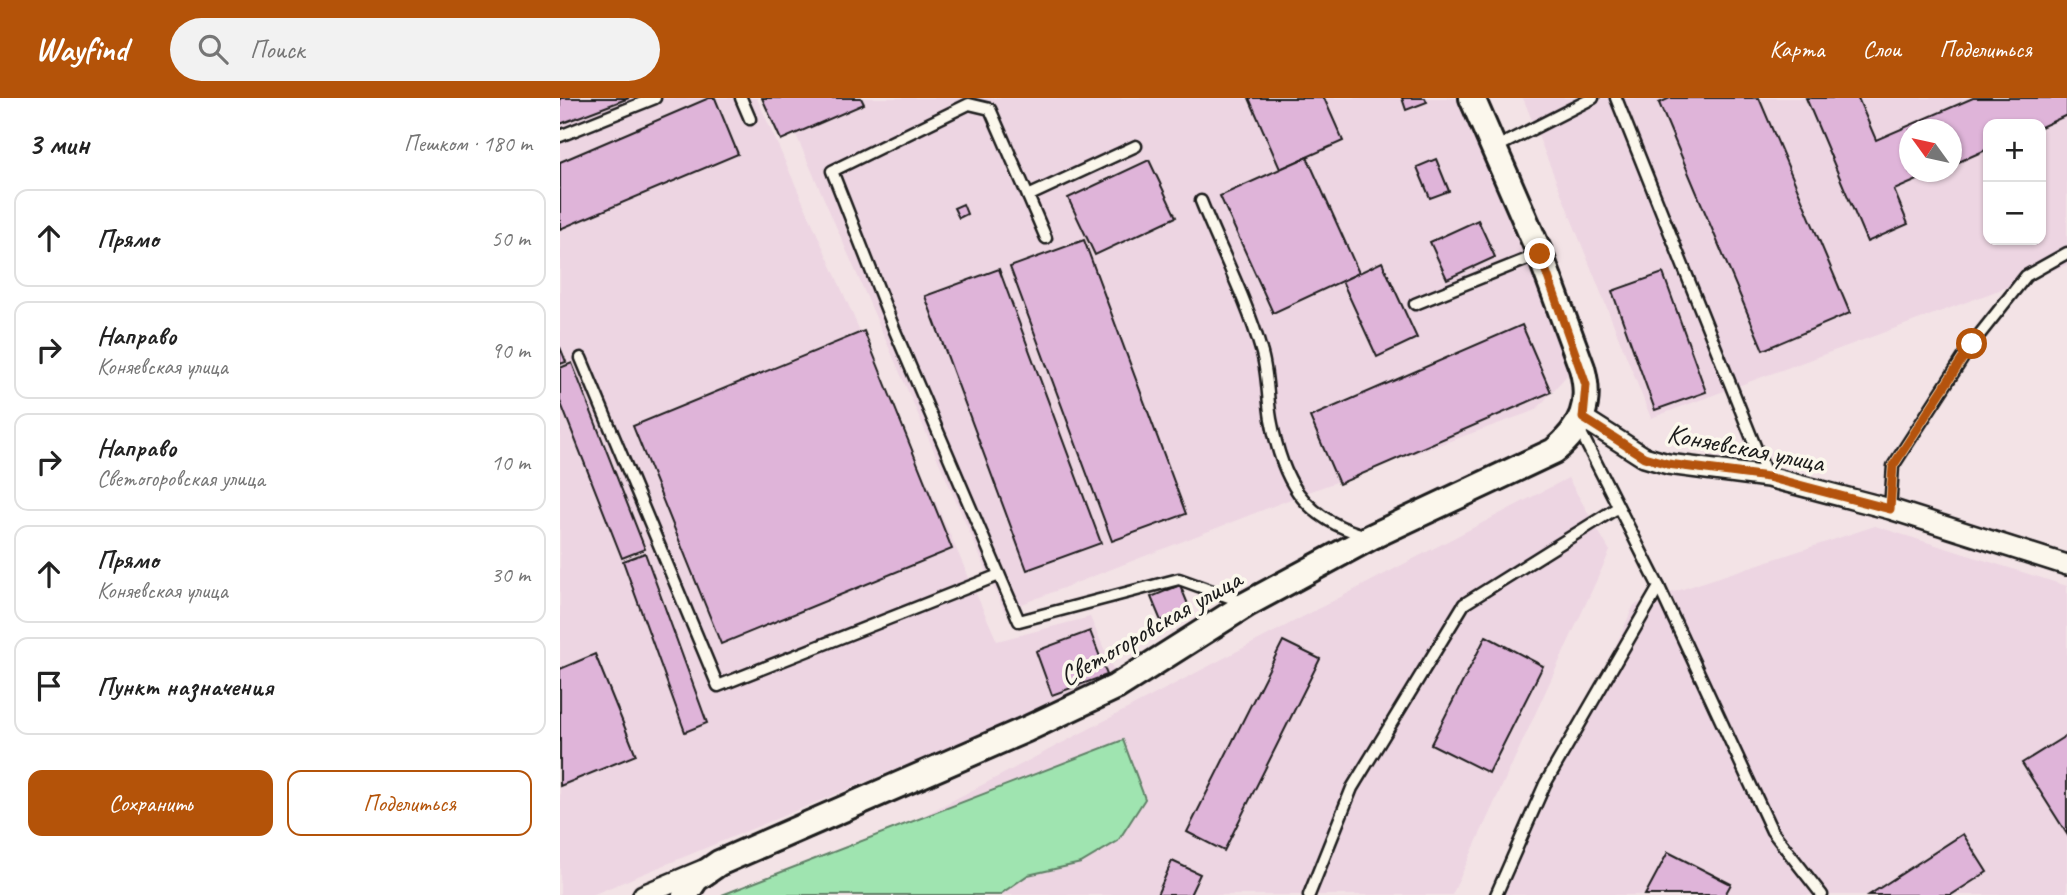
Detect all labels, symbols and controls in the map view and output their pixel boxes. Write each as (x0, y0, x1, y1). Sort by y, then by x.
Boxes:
search box (170, 18, 660, 81)
text: Wayfind (35, 28, 128, 70)
icon: search (194, 30, 232, 68)
text: Поиск (250, 33, 305, 66)
text: Карта (1770, 34, 1824, 64)
text: Слои (1862, 34, 1901, 64)
text: Поделиться (1939, 34, 2032, 64)
north arrow (1899, 119, 1962, 182)
map controls (1983, 119, 2046, 245)
button: + (1983, 119, 2046, 182)
text: 3 мин (28, 125, 89, 163)
text: Пешком · 180 m (404, 129, 532, 158)
button: − (1983, 182, 2046, 245)
icon: ahead (30, 219, 68, 257)
text: Прямо (97, 222, 159, 255)
text: 50 m (491, 224, 530, 253)
route end (1524, 238, 1555, 269)
text: Направо (97, 319, 176, 352)
route start (1956, 328, 1987, 359)
icon: right (30, 331, 68, 369)
text: 90 m (491, 336, 530, 365)
text: Коняевская улица (97, 352, 228, 381)
street label: Коняевская улица (1665, 415, 1829, 480)
text: Направо (97, 431, 176, 464)
icon: right (30, 443, 68, 481)
text: 10 m (491, 448, 530, 477)
text: Светогоровская улица (97, 464, 265, 493)
text: Прямо (97, 543, 159, 576)
icon: ahead (30, 555, 68, 593)
text: 30 m (491, 560, 530, 589)
street label: Светогоровская улица (1053, 560, 1250, 694)
text: Коняевская улица (97, 576, 228, 605)
icon: arrive (30, 667, 68, 705)
text: Пункт назначения (97, 670, 273, 703)
button: Сохранить (28, 770, 273, 836)
button: Поделиться (287, 770, 532, 836)

